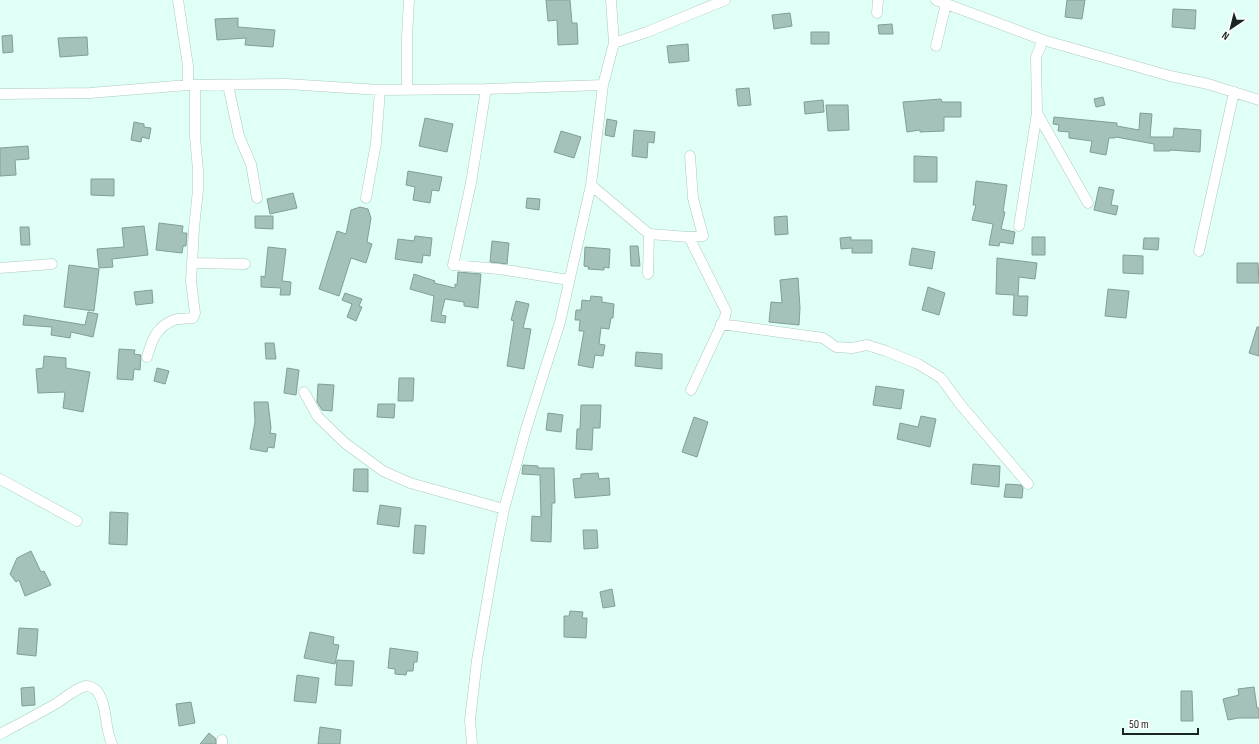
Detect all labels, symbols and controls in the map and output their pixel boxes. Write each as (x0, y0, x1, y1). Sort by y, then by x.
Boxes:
north arrow (1211, 8, 1251, 48)
text: N (1219, 29, 1232, 43)
scale bar (1123, 710, 1198, 736)
text: 50 m (1129, 717, 1149, 732)

